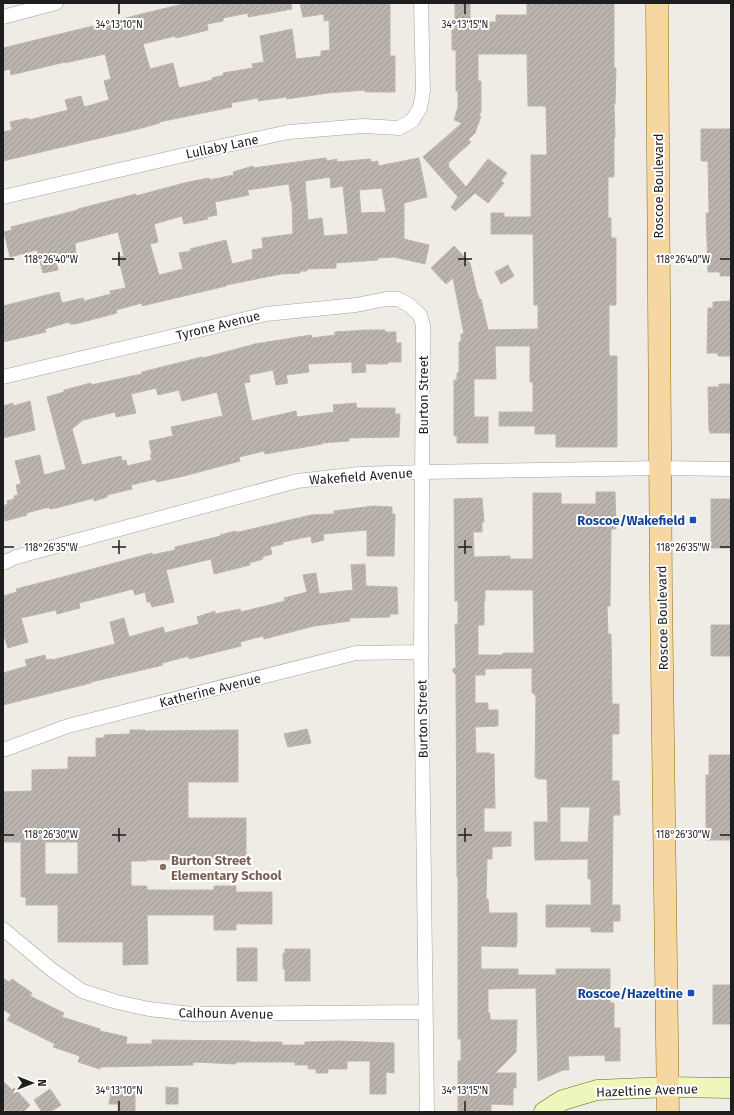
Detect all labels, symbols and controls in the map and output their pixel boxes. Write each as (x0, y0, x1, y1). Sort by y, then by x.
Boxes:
text: 34°13'10"N (95, 19, 143, 31)
text: 34°13'15"N (442, 19, 488, 31)
street label: Lullaby Lane (184, 131, 260, 162)
street label: Roscoe Boulevard (651, 134, 666, 238)
text: 118°26'40"W (24, 254, 79, 266)
text: 118°26'40"W (656, 254, 711, 266)
street label: Tyrone Avenue (175, 308, 262, 343)
street label: Burton Street (416, 355, 431, 434)
street label: Wakefield Avenue (309, 465, 413, 488)
place label: Roscoe/Wakefield (577, 513, 685, 528)
marker: Roscoe/Wakefield (688, 515, 698, 525)
text: 118°26'35"W (24, 542, 78, 554)
text: 118°26'35"W (656, 542, 710, 554)
street label: Roscoe Boulevard (654, 565, 671, 671)
street label: Katherine Avenue (158, 671, 262, 710)
street label: Burton Street (414, 679, 431, 759)
text: 118°26'30"W (24, 829, 79, 841)
text: 118°26'30"W (656, 829, 711, 841)
place label: Burton Street Elementary School (171, 853, 282, 883)
marker: Burton Street Elementary School (158, 862, 168, 872)
place label: Roscoe/Hazeltine (578, 986, 683, 1001)
marker: Roscoe/Hazeltine (686, 988, 696, 998)
street label: Calhoun Avenue (178, 1005, 274, 1022)
north arrow (12, 1063, 52, 1103)
text: N (35, 1079, 48, 1087)
street label: Hazeltine Avenue (596, 1081, 698, 1100)
text: 34°13'10"N (95, 1085, 143, 1097)
text: 34°13'15"N (442, 1085, 488, 1097)

